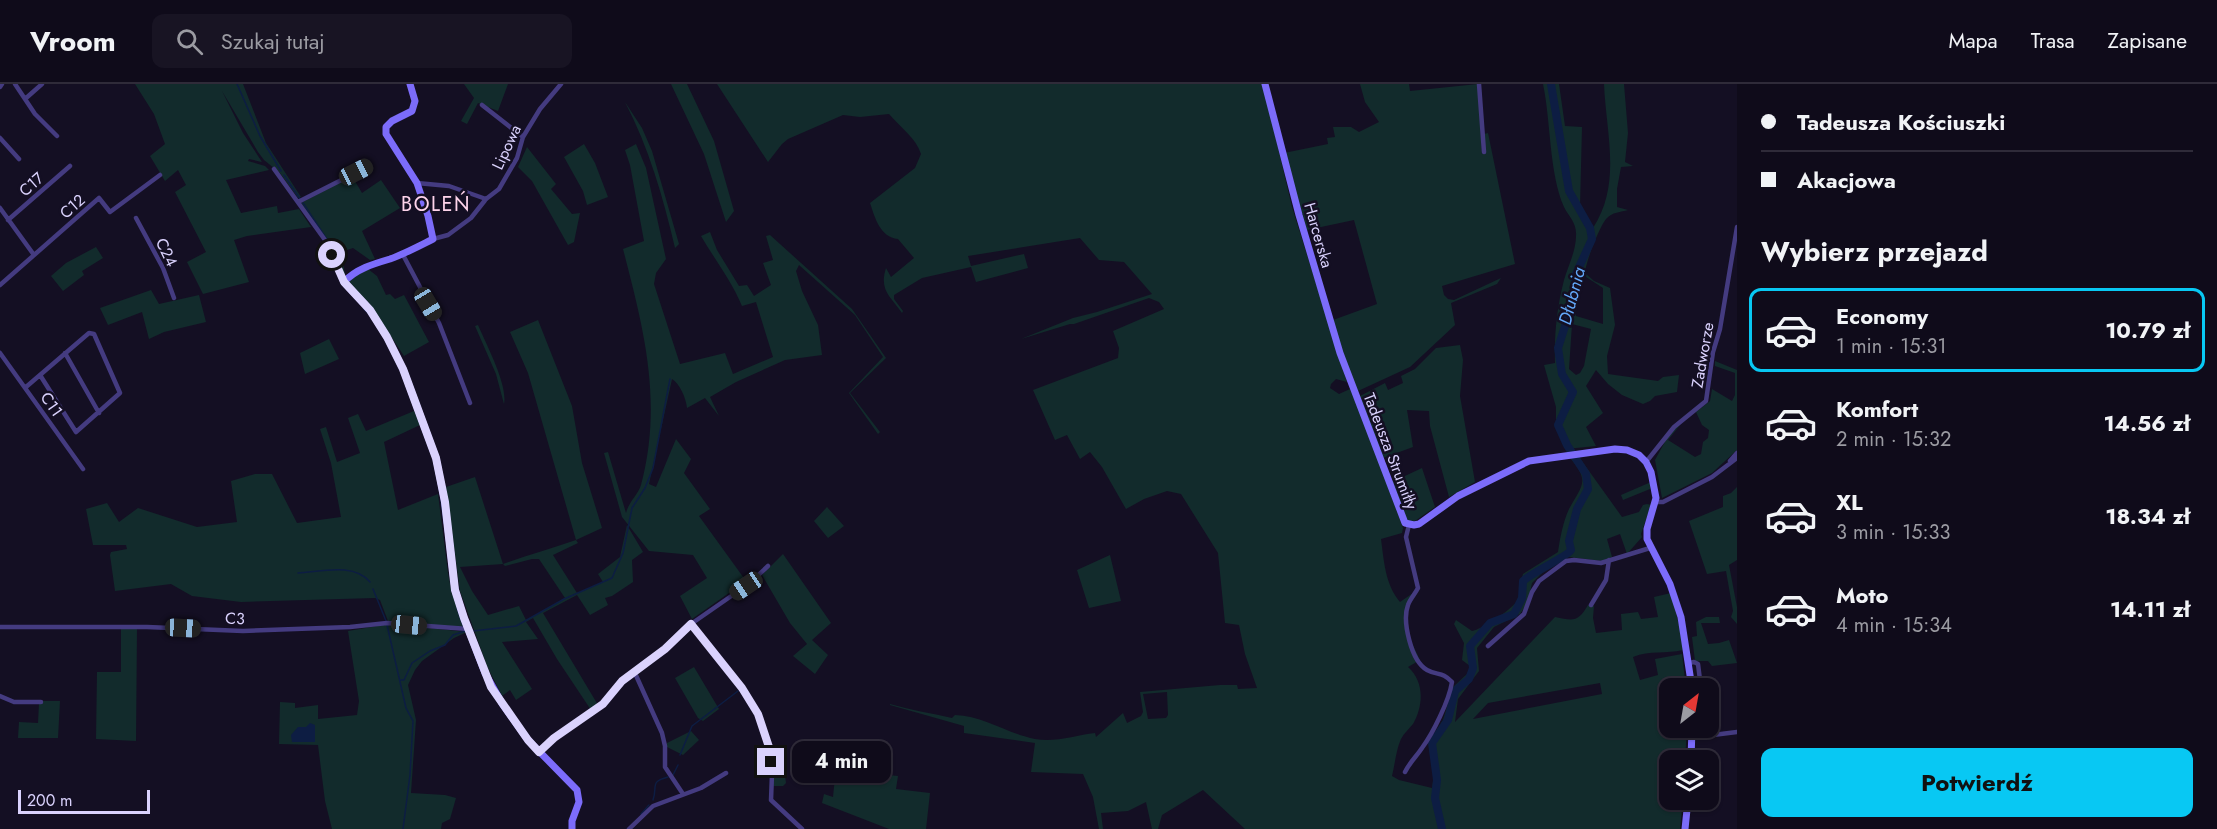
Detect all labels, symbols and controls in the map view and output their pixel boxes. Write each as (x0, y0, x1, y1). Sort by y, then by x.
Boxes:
search box (152, 14, 572, 68)
text: Vroom (30, 21, 116, 62)
icon: search (173, 25, 206, 58)
text: Szukaj tutaj (221, 25, 325, 57)
text: Mapa (1948, 26, 1998, 56)
text: Trasa (2031, 26, 2075, 56)
text: Zapisane (2108, 26, 2187, 56)
text: Tadeusza Kościuszki (1797, 106, 2005, 138)
street label: Lipowa (486, 121, 527, 174)
car (336, 156, 376, 188)
text: Akacjowa (1797, 164, 1896, 196)
street label: C17 (14, 167, 49, 202)
street label: C12 (54, 189, 90, 224)
district label: BOLEŃ (401, 190, 471, 219)
street label: Harcerska (1298, 200, 1339, 270)
text: Wybierz przejazd (1761, 232, 1988, 271)
street label: C24 (150, 234, 183, 270)
route start (318, 241, 345, 268)
water label: Dłubnia (1552, 264, 1592, 328)
car (411, 284, 445, 324)
text: Economy (1836, 300, 1928, 332)
icon: car (1764, 303, 1818, 357)
text: 10.79 zł (2105, 314, 2190, 346)
street label: Zadworze (1685, 320, 1720, 390)
text: 1 min · 15:31 (1836, 332, 1947, 361)
street label: C11 (35, 387, 68, 421)
street label: Tadeusza Strumiłły (1358, 390, 1424, 514)
text: Komfort (1836, 393, 1918, 425)
icon: car (1764, 396, 1818, 450)
text: 14.56 zł (2103, 407, 2190, 439)
text: 2 min · 15:32 (1836, 425, 1951, 454)
text: XL (1836, 486, 1863, 518)
icon: car (1764, 489, 1818, 543)
text: 18.34 zł (2105, 500, 2190, 532)
text: 3 min · 15:33 (1836, 518, 1950, 547)
car (726, 568, 766, 604)
text: Moto (1836, 579, 1889, 611)
icon: car (1764, 582, 1818, 636)
text: 14.11 zł (2110, 593, 2190, 625)
street label: C3 (225, 607, 245, 630)
text: 4 min · 15:34 (1836, 611, 1952, 640)
car (390, 614, 428, 636)
car (165, 618, 201, 638)
north arrow (1659, 678, 1719, 738)
map controls (1659, 678, 1719, 810)
callout: 4 min (792, 741, 891, 783)
text: 4 min (815, 747, 868, 776)
route end (757, 748, 784, 775)
button: Potwierdź (1761, 748, 2193, 817)
button: layers (1659, 750, 1719, 810)
scale bar (18, 787, 150, 814)
text: 200 m (27, 789, 73, 812)

